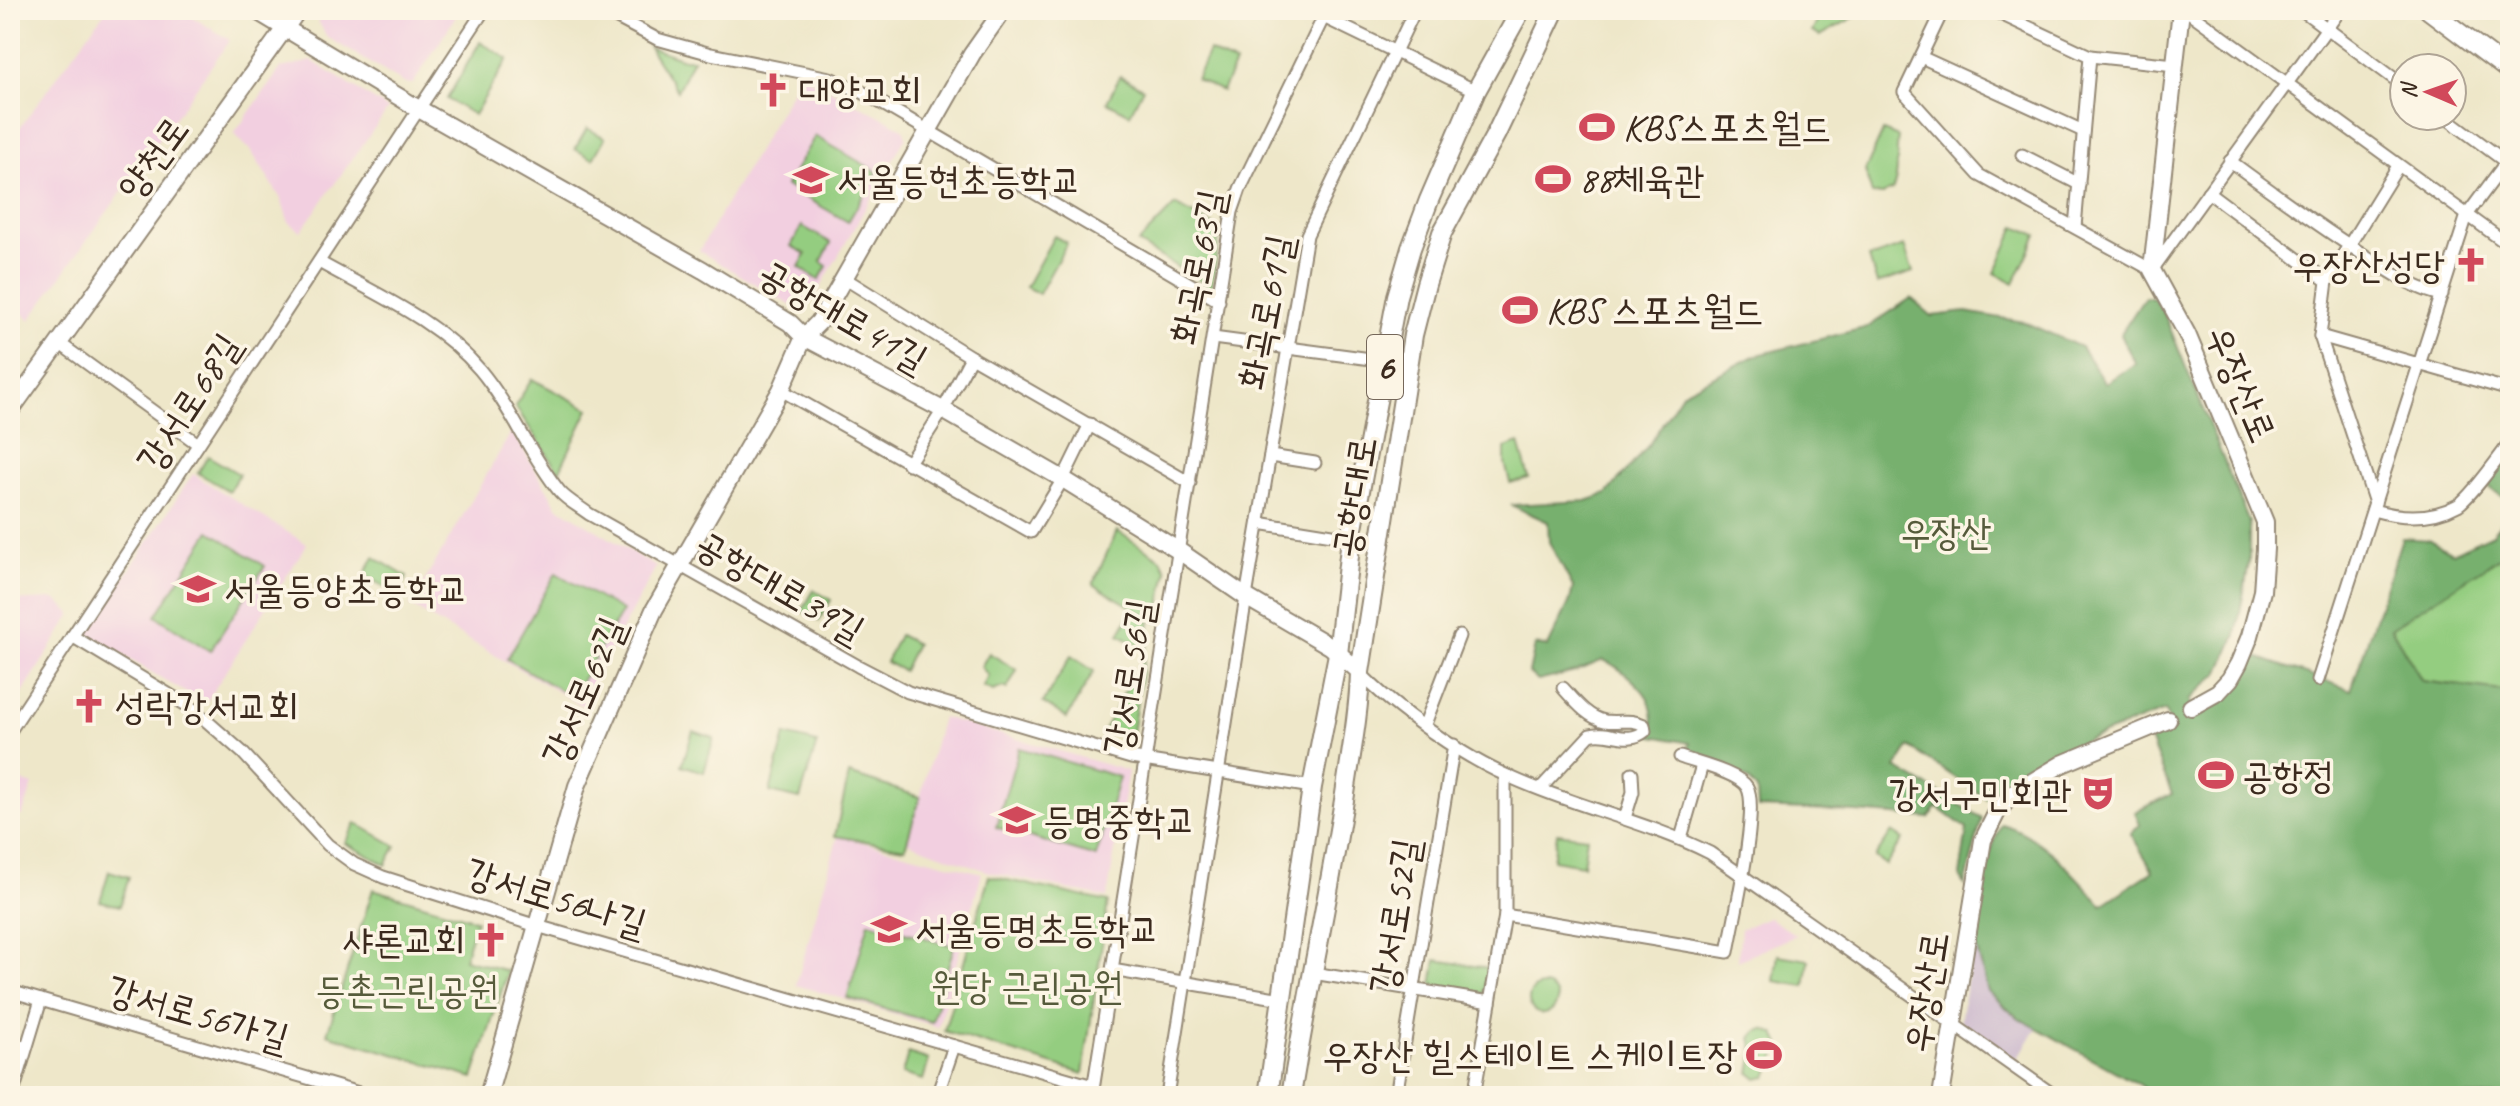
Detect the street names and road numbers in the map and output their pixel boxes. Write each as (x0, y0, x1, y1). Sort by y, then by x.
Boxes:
street label: 양천로 (107, 107, 199, 209)
street label: 화곡로63길 (1160, 186, 1236, 348)
street label: 화곡로61길 (1228, 231, 1304, 393)
street label: 공항대로41길 (750, 249, 936, 383)
street label: 우장산로 (2195, 319, 2287, 449)
street label: 강서로68길 (127, 325, 251, 481)
road number: 6 (1367, 335, 1403, 399)
street label: 공항대로 (1321, 433, 1387, 561)
street label: 공항대로39길 (687, 520, 873, 654)
street label: 강서로56길 (1094, 596, 1164, 758)
street label: 강서로62길 (532, 610, 636, 772)
street label: 강서로52길 (1360, 835, 1430, 997)
street label: 강서로56나길 (460, 848, 652, 948)
street label: 우장산로 (1893, 928, 1959, 1056)
street label: 강서로56가길 (102, 966, 294, 1062)

